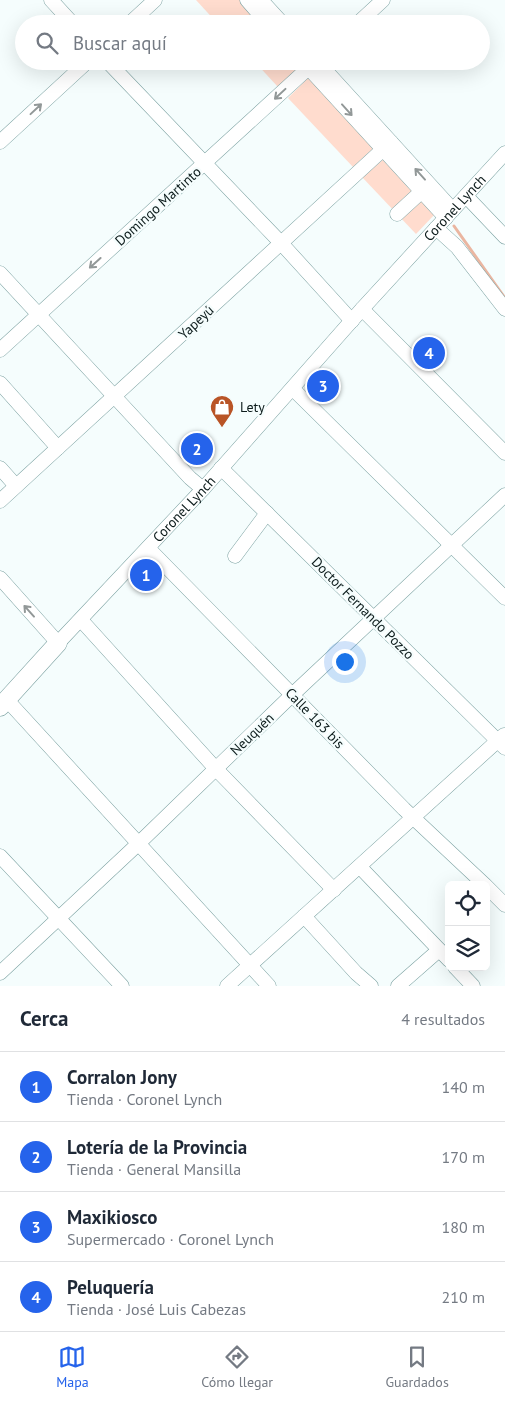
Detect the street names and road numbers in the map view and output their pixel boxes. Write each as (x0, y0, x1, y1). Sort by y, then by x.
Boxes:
street label: Domingo Martinto (111, 163, 205, 249)
street label: Coronel Lynch (420, 171, 490, 245)
street label: Yapeyú (174, 301, 218, 343)
street label: Coronel Lynch (149, 472, 219, 546)
street label: Doctor Fernando Pozzo (308, 553, 418, 663)
street label: Calle 163 bis (282, 684, 348, 752)
street label: Neuquén (226, 709, 278, 759)

